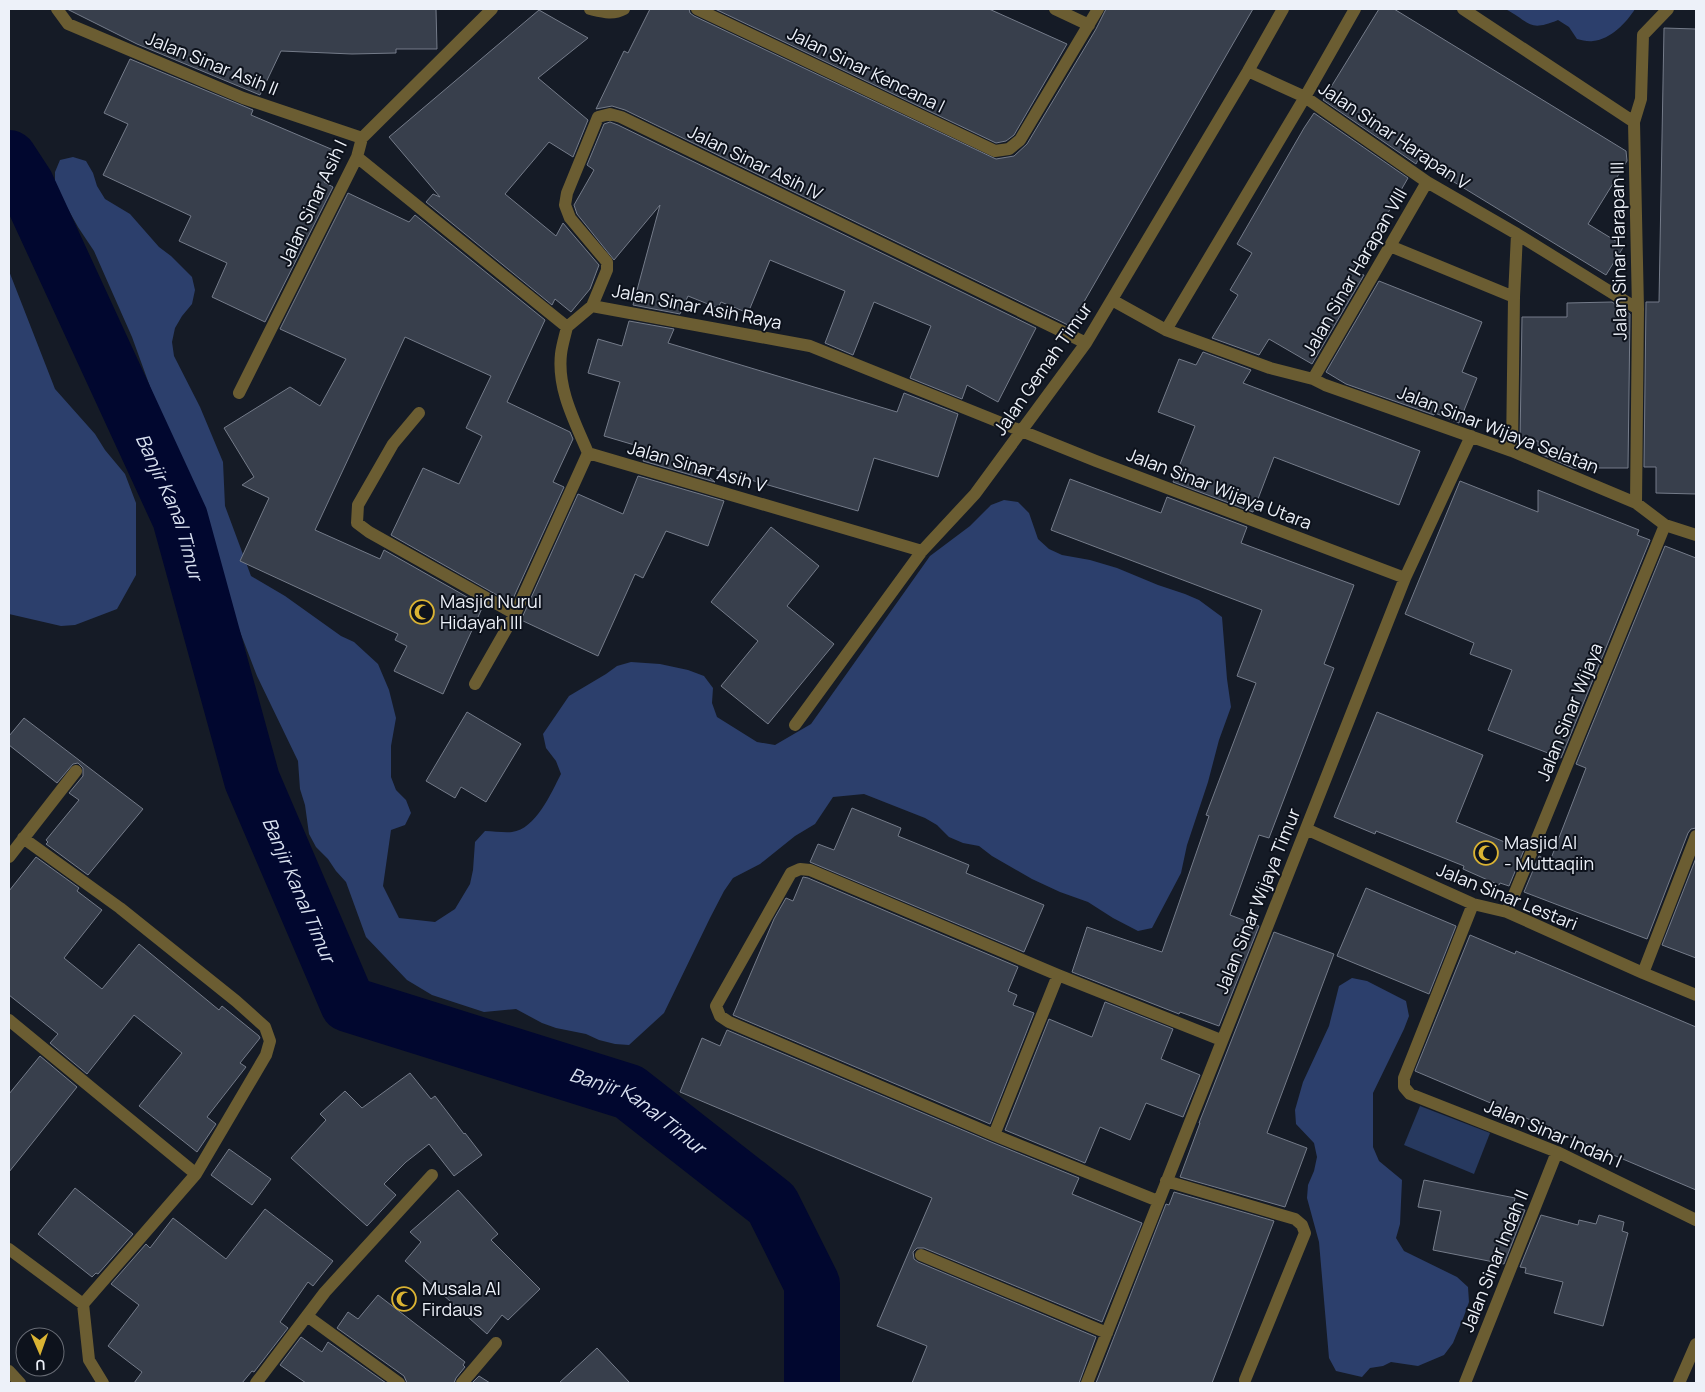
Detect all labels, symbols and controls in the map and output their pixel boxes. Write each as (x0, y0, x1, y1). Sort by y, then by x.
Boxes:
street label: Jalan Sinar Kencana I (784, 21, 949, 118)
street label: Jalan Sinar Asih II (143, 26, 282, 101)
street label: Jalan Sinar Harapan V (1314, 76, 1475, 195)
street label: Jalan Sinar Asih IV (684, 119, 827, 205)
street label: Jalan Sinar Asih I (272, 136, 352, 269)
street label: Jalan Sinar Harapan III (1604, 161, 1632, 341)
street label: Jalan Sinar Harapan VIII (1296, 183, 1412, 360)
street label: Jalan Sinar Asih Raya (610, 278, 784, 334)
street label: Jalan Gemah Timur (987, 297, 1097, 439)
street label: Jalan Sinar Wijaya Selatan (1394, 380, 1603, 479)
water label: Banjir Kanal Timur (130, 429, 210, 585)
street label: Jalan Sinar Asih V (625, 435, 770, 497)
street label: Jalan Sinar Wijaya Utara (1123, 442, 1315, 534)
place label: Masjid Nurul Hidayah III (440, 589, 542, 634)
mosque icon: Masjid Nurul Hidayah III (409, 599, 435, 625)
street label: Jalan Sinar Wijaya (1530, 639, 1608, 784)
street label: Jalan Sinar Wijaya Timur (1209, 804, 1305, 997)
water label: Banjir Kanal Timur (256, 813, 342, 968)
place label: Masjid Al - Muttaqiin (1504, 830, 1594, 875)
mosque icon: Masjid Al - Muttaqiin (1473, 840, 1499, 866)
street label: Jalan Sinar Lestari (1433, 857, 1581, 935)
water label: Banjir Kanal Timur (566, 1061, 713, 1161)
street label: Jalan Sinar Indah I (1481, 1093, 1626, 1173)
street label: Jalan Sinar Indah II (1455, 1186, 1534, 1335)
place label: Musala Al Firdaus (422, 1276, 501, 1321)
mosque icon: Musala Al Firdaus (391, 1286, 417, 1312)
north arrow (15, 1327, 65, 1377)
text: U (35, 1356, 46, 1375)

